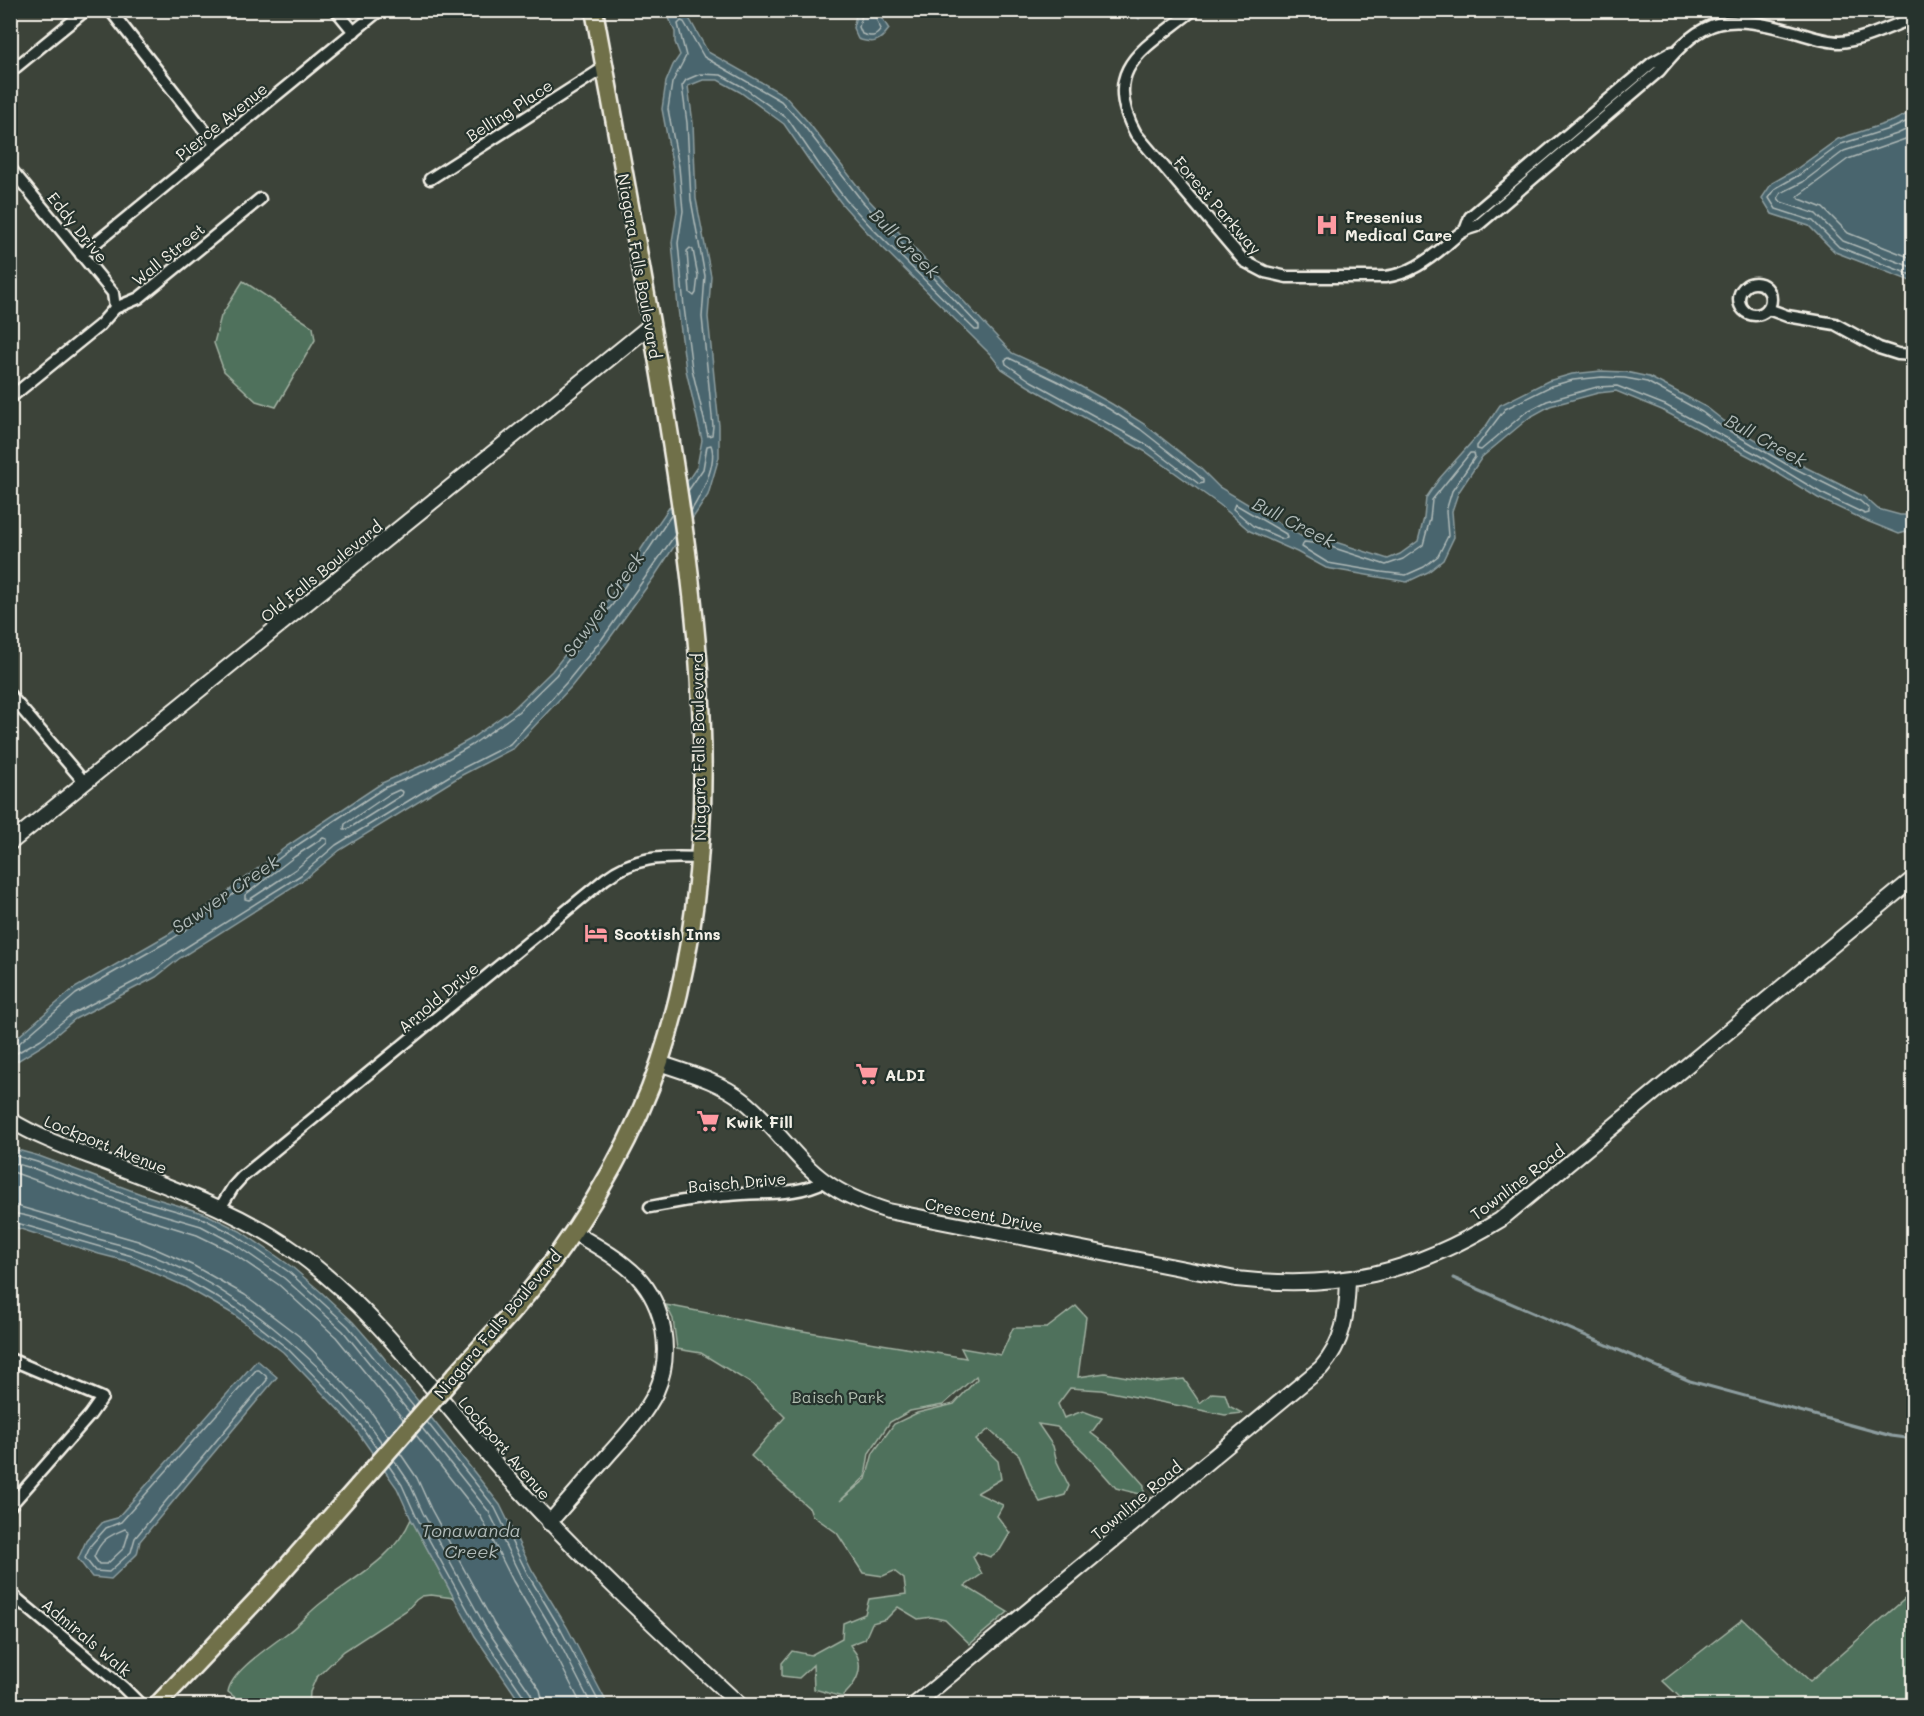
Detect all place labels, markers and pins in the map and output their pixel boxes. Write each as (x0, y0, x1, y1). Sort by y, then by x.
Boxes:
place label: Fresenius Medical Care (1345, 206, 1452, 245)
hospital icon: Fresenius Medical Care (1314, 212, 1340, 238)
hotel icon: Scottish Inns (583, 920, 609, 946)
place label: Scottish Inns (614, 923, 721, 944)
supermarket icon: ALDI (854, 1061, 880, 1087)
place label: ALDI (885, 1064, 925, 1085)
supermarket icon: Kwik Fill (695, 1108, 721, 1134)
place label: Kwik Fill (726, 1111, 793, 1132)

